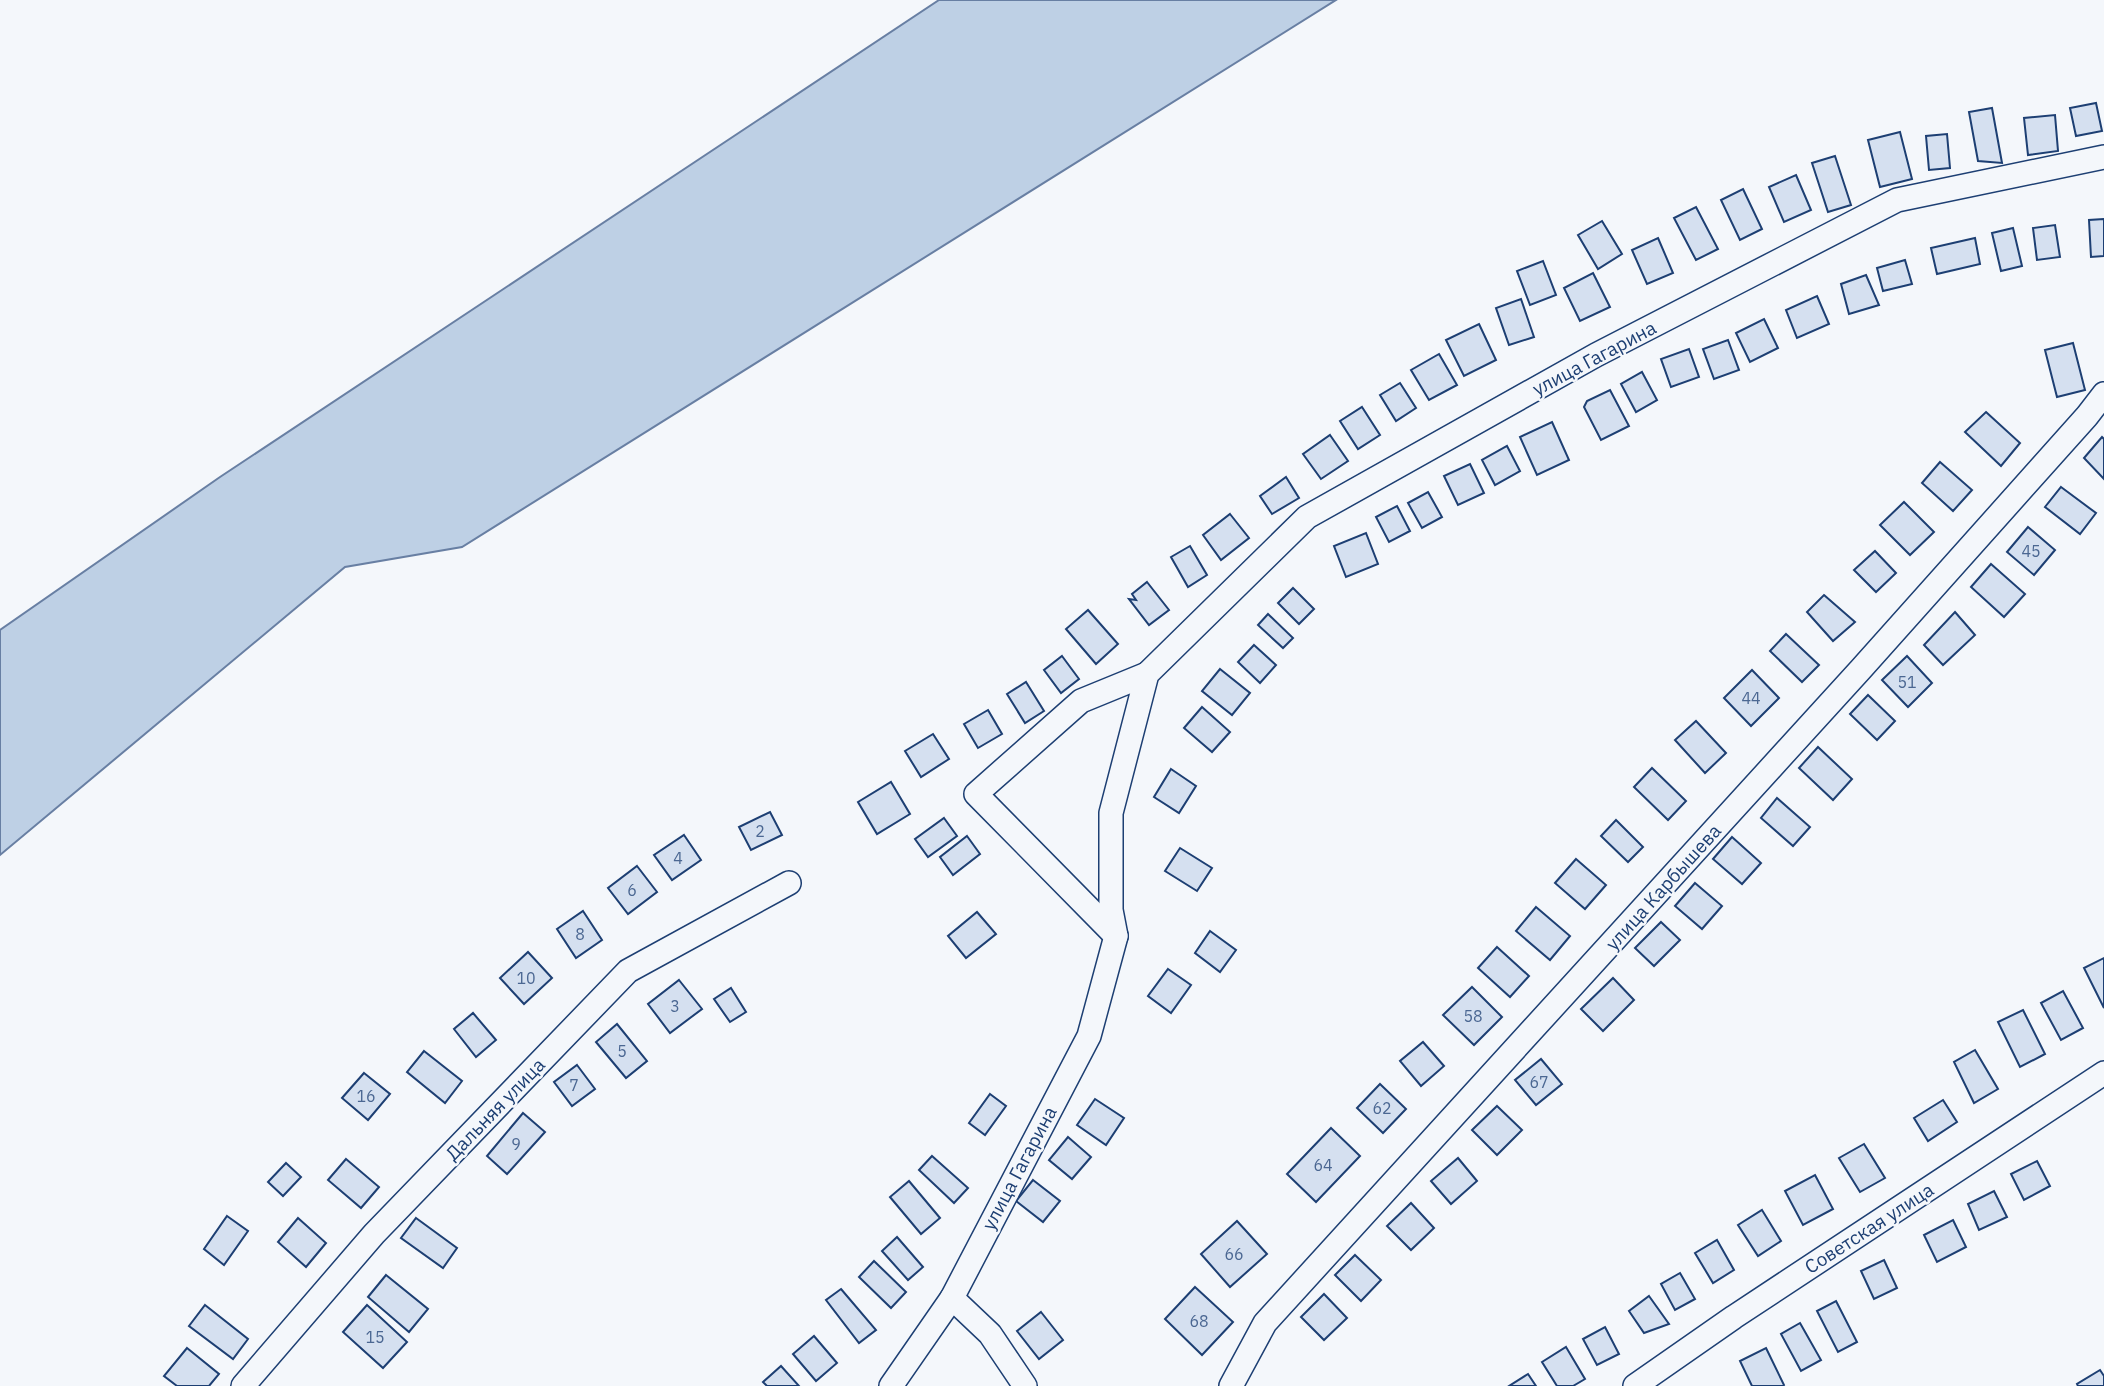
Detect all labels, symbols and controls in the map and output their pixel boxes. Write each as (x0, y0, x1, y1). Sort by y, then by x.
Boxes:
street label: улица Гагарина (1528, 315, 1660, 401)
house number: 45 (2021, 541, 2041, 561)
house number: 51 (1897, 672, 1917, 692)
house number: 44 (1741, 688, 1761, 708)
street label: улица Карбышева (1600, 819, 1726, 955)
house number: 2 (755, 821, 765, 841)
house number: 4 (673, 848, 683, 868)
house number: 6 (627, 880, 637, 900)
house number: 8 (575, 924, 585, 944)
house number: 10 (516, 968, 536, 988)
house number: 3 (670, 996, 680, 1016)
house number: 58 (1463, 1006, 1483, 1026)
house number: 5 (617, 1041, 627, 1061)
street label: Дальняя улица (440, 1053, 550, 1165)
house number: 67 (1529, 1072, 1549, 1092)
house number: 7 (569, 1075, 579, 1095)
house number: 16 (356, 1086, 376, 1106)
house number: 62 (1372, 1098, 1392, 1118)
street label: улица Гагарина (976, 1102, 1062, 1234)
house number: 9 (511, 1134, 521, 1154)
house number: 64 (1313, 1155, 1333, 1175)
street label: Советская улица (1800, 1177, 1938, 1279)
house number: 66 (1224, 1244, 1244, 1264)
house number: 68 (1189, 1311, 1209, 1331)
house number: 15 (365, 1327, 385, 1347)

